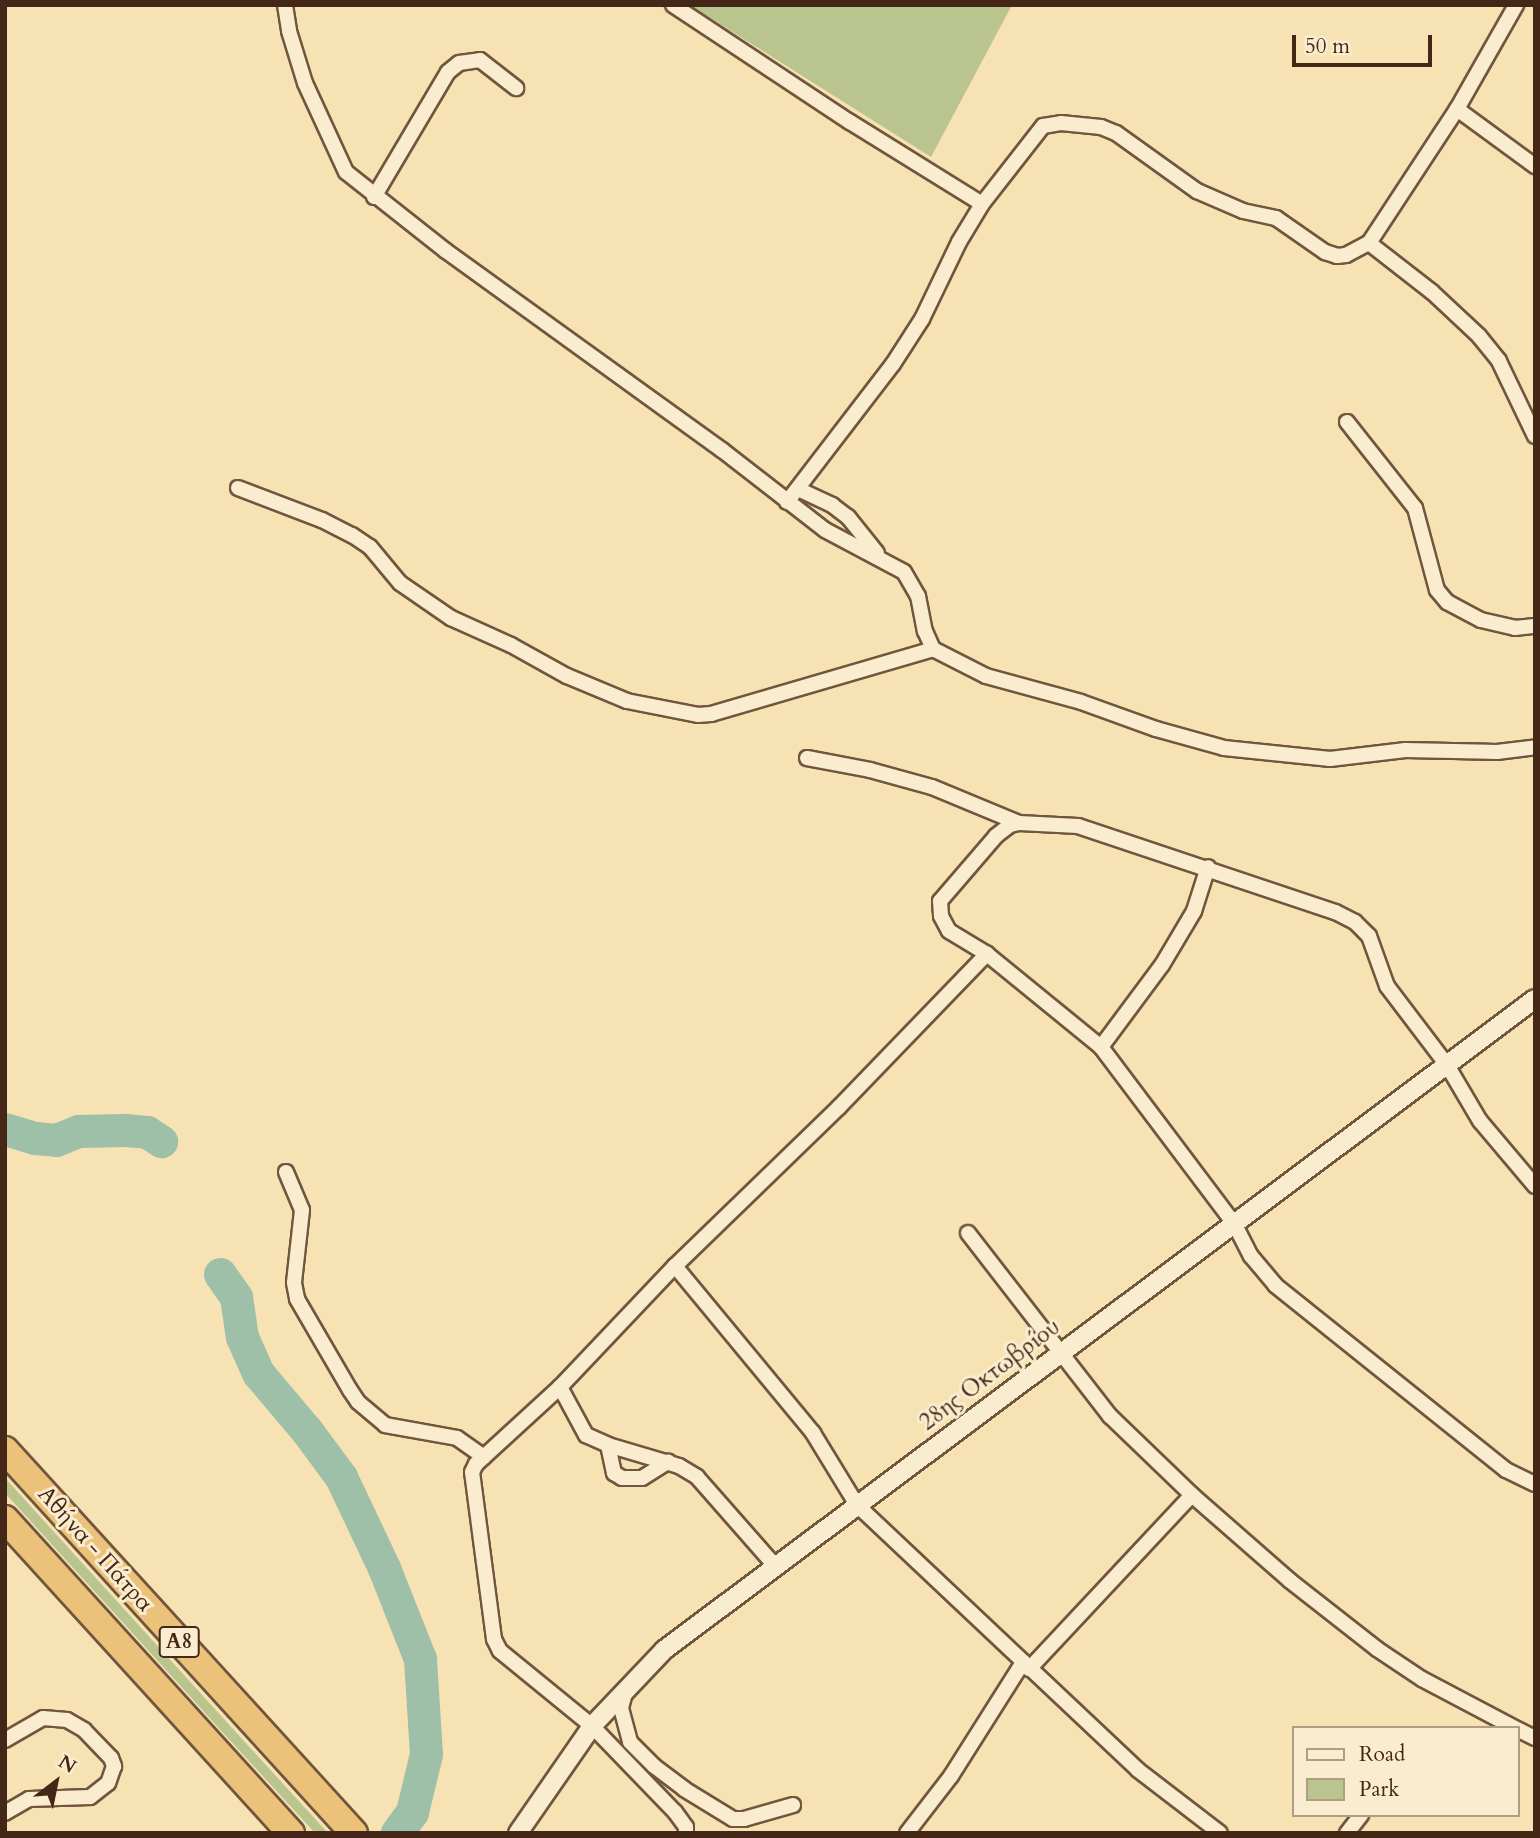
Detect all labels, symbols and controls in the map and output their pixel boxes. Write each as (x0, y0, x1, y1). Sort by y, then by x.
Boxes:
scale bar (1295, 21, 1435, 65)
text: 50 m (1305, 32, 1350, 61)
street label: 28ης Οκτωβρίου (914, 1313, 1066, 1437)
street label: Αθήνα - Πάτρα (32, 1481, 158, 1617)
road number: Α8 (158, 1624, 200, 1660)
legend (1292, 1726, 1519, 1817)
text: Road (1359, 1740, 1405, 1769)
north arrow (21, 1747, 91, 1817)
text: N (53, 1749, 81, 1780)
text: Park (1359, 1775, 1399, 1804)

